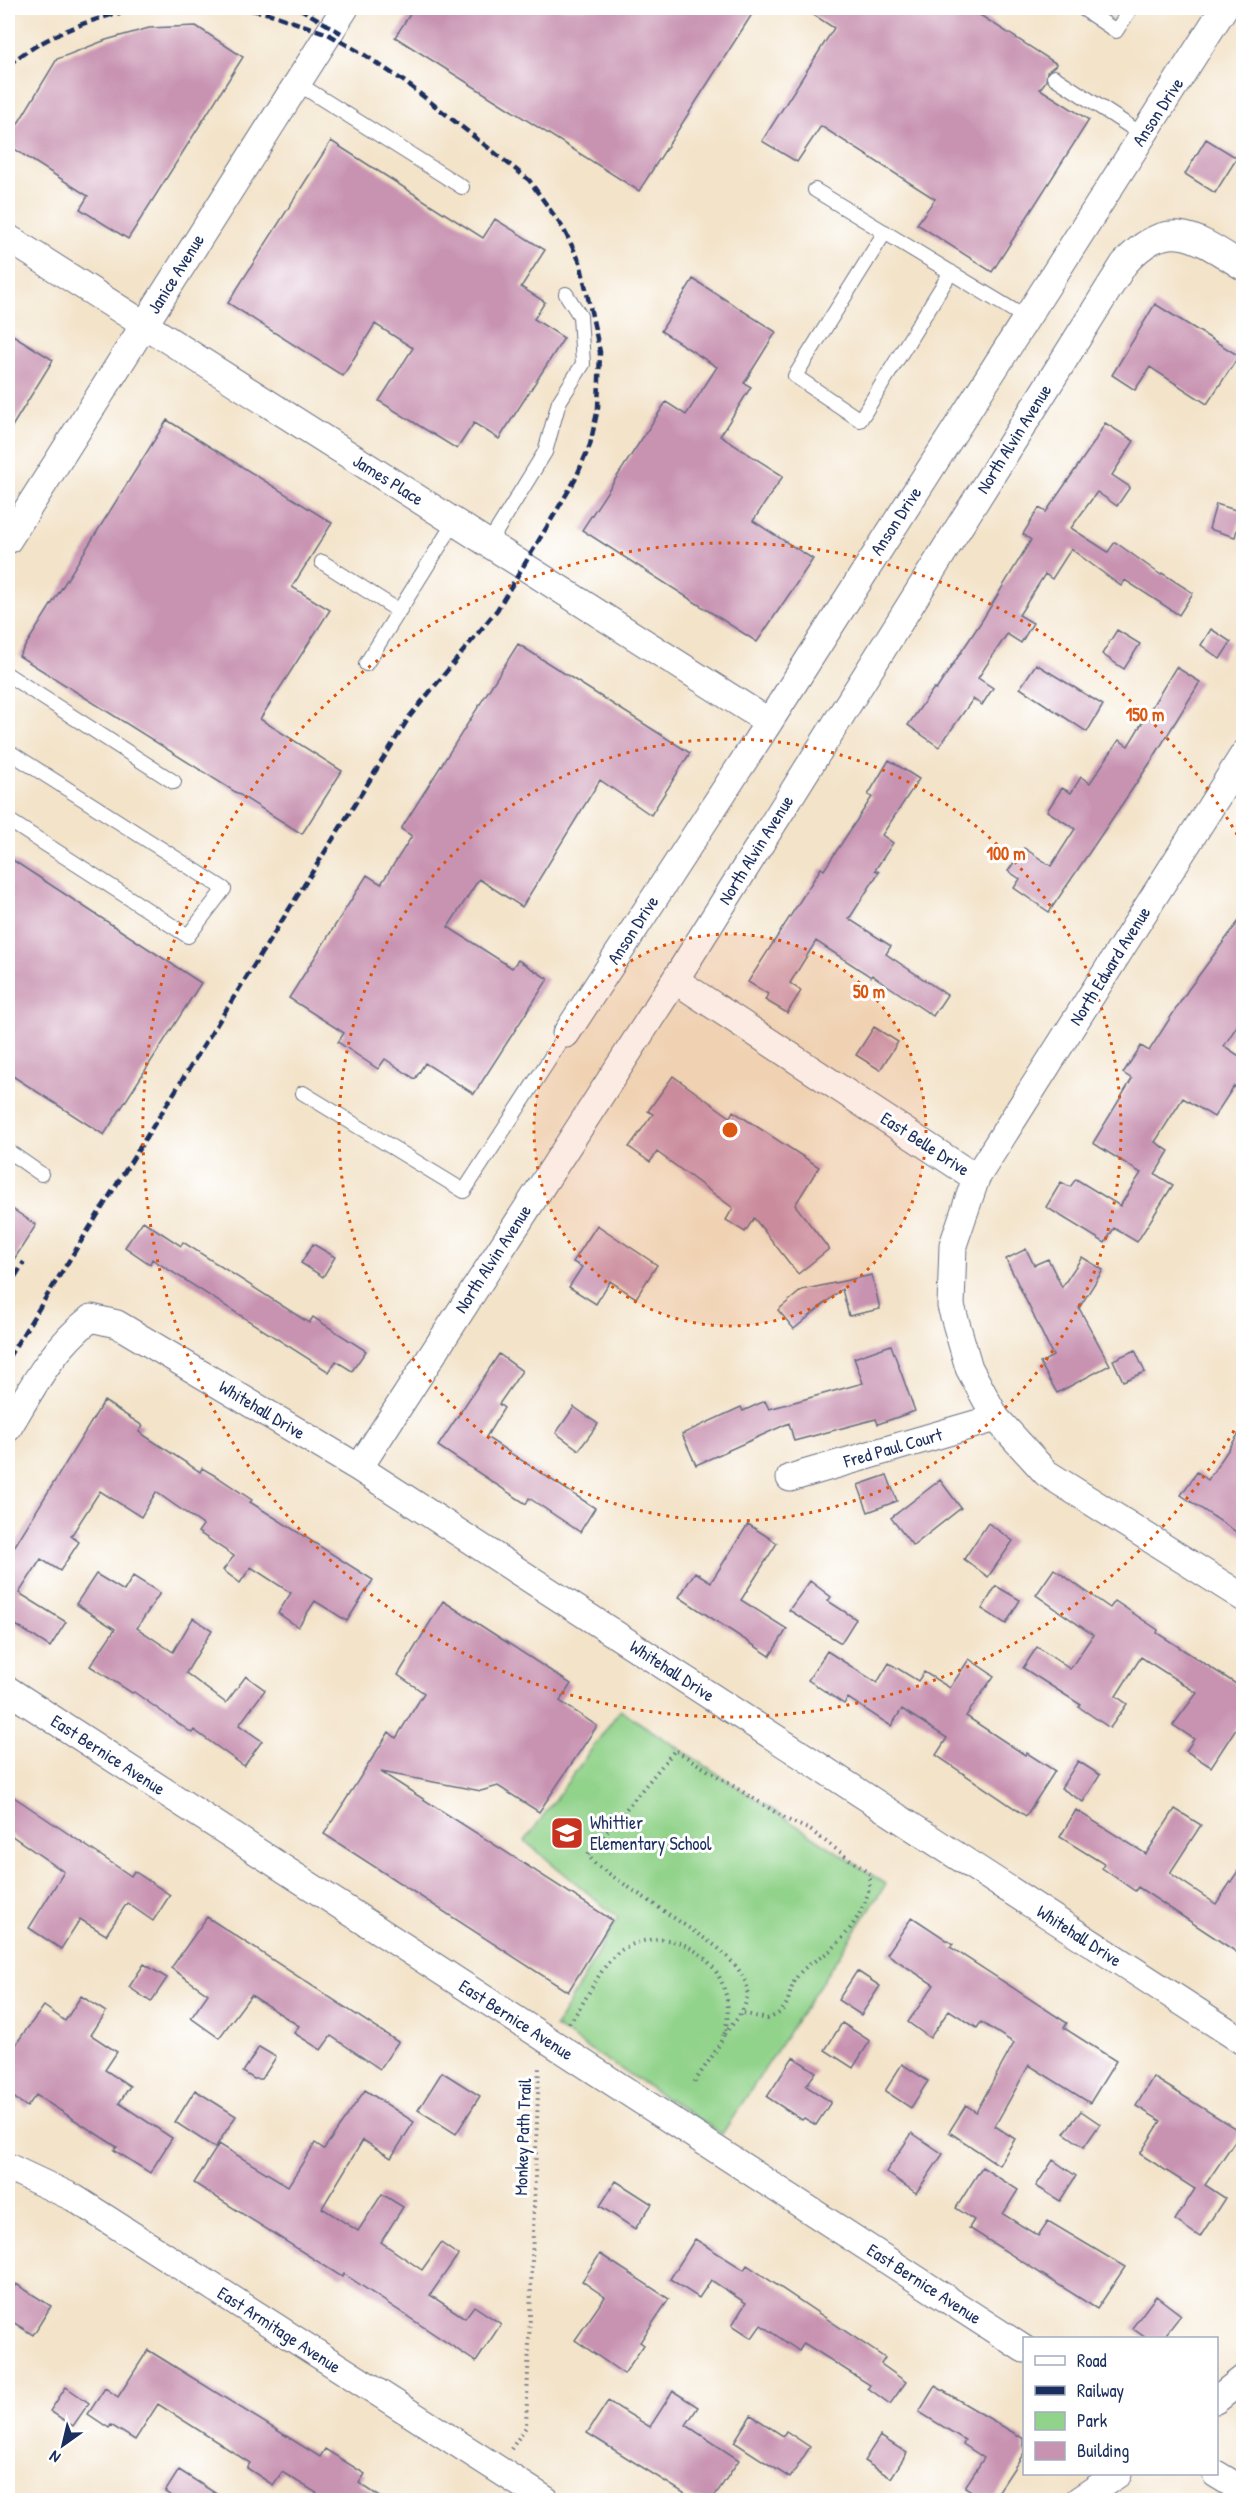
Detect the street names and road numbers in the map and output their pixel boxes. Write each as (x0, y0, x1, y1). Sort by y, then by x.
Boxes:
street label: Anson Drive (1126, 73, 1189, 151)
street label: Janice Avenue (141, 229, 210, 318)
street label: North Alvin Avenue (970, 379, 1057, 498)
street label: James Place (348, 448, 428, 511)
street label: Anson Drive (864, 482, 927, 560)
street label: North Alvin Avenue (712, 790, 799, 909)
street label: Anson Drive (601, 891, 664, 969)
street label: North Edward Avenue (1063, 902, 1156, 1030)
street label: East Belle Drive (876, 1105, 975, 1182)
street label: North Alvin Avenue (448, 1200, 537, 1318)
street label: Whitehall Drive (214, 1374, 310, 1445)
street label: Fred Paul Court (840, 1421, 946, 1474)
street label: Whitehall Drive (625, 1634, 720, 1707)
street label: East Bernice Avenue (46, 1708, 170, 1801)
street label: Whitehall Drive (1032, 1899, 1127, 1972)
street label: East Bernice Avenue (454, 1973, 578, 2066)
street label: Monkey Path Trail (508, 2078, 537, 2196)
street label: East Bernice Avenue (862, 2237, 986, 2330)
street label: East Armitage Avenue (213, 2280, 346, 2379)

